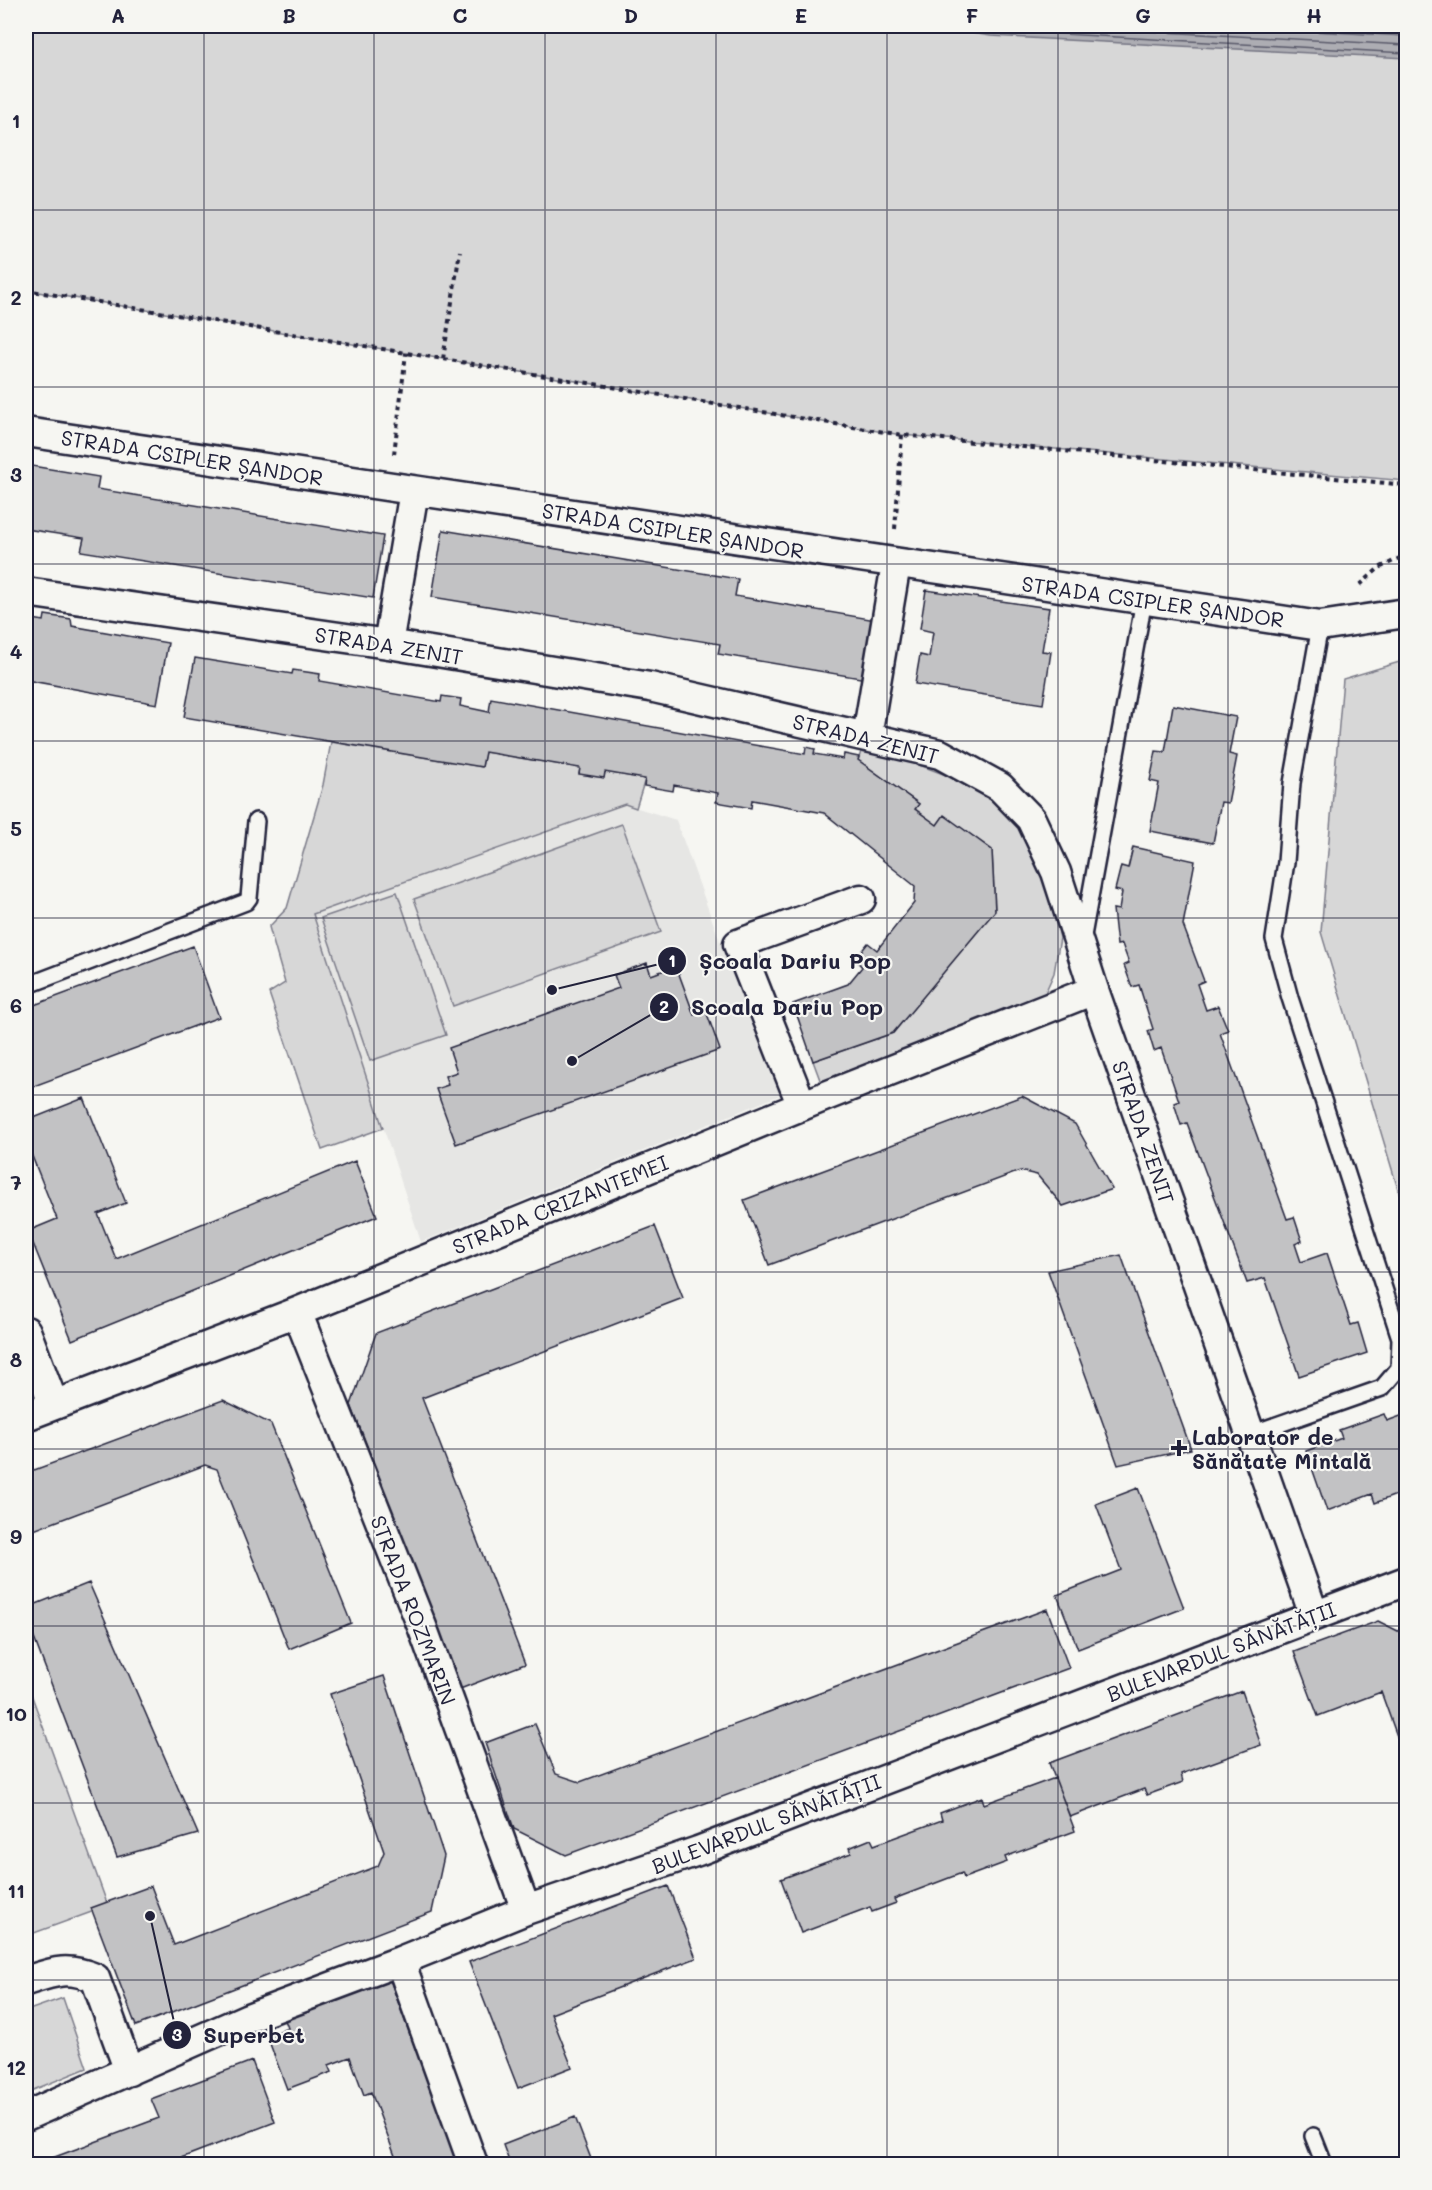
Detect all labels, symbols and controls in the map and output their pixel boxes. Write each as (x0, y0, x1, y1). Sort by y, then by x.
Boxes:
text: A (111, 2, 125, 28)
text: B (282, 2, 296, 28)
text: C (453, 2, 468, 28)
text: D (624, 2, 638, 28)
text: E (795, 2, 807, 28)
text: F (966, 2, 979, 28)
text: G (1135, 2, 1151, 28)
text: H (1306, 2, 1322, 28)
text: 1 (12, 107, 20, 133)
text: 2 (10, 284, 22, 310)
street label: STRADA CSIPLER ȘANDOR (59, 423, 325, 492)
text: 3 (10, 461, 22, 487)
street label: STRADA CSIPLER ȘANDOR (540, 496, 806, 565)
street label: STRADA CSIPLER ȘANDOR (1020, 569, 1286, 634)
street label: STRADA ZENIT (313, 620, 465, 670)
text: 4 (10, 638, 23, 664)
street label: STRADA ZENIT (790, 707, 942, 769)
text: 5 (10, 815, 22, 841)
callout: Școala Dariu Pop (657, 941, 903, 981)
text: Școala Dariu Pop (699, 946, 891, 976)
text: 1 (668, 948, 676, 972)
callout: Scoala Dariu Pop (649, 987, 895, 1027)
text: 6 (10, 992, 22, 1018)
text: Scoala Dariu Pop (691, 992, 883, 1021)
text: 2 (659, 994, 669, 1018)
street label: STRADA ZENIT (1107, 1057, 1181, 1207)
street label: STRADA CRIZANTEMEI (448, 1148, 672, 1260)
text: 7 (10, 1169, 22, 1195)
text: 8 (10, 1346, 22, 1372)
place label: Laborator de Sănătate Mintală (1192, 1423, 1372, 1474)
marker: Laborator de Sănătate Mintală (1170, 1439, 1188, 1457)
street label: STRADA ROZMARIN (365, 1511, 463, 1709)
text: 9 (10, 1523, 22, 1549)
street label: BULEVARDUL SĂNĂTĂȚII (1103, 1595, 1340, 1708)
text: 10 (5, 1700, 27, 1726)
street label: BULEVARDUL SĂNĂTĂȚII (648, 1767, 885, 1880)
text: 11 (7, 1877, 25, 1903)
callout: Superbet (162, 2015, 317, 2055)
text: Superbet (203, 2020, 305, 2049)
text: 3 (172, 2022, 183, 2046)
text: 12 (6, 2054, 26, 2080)

